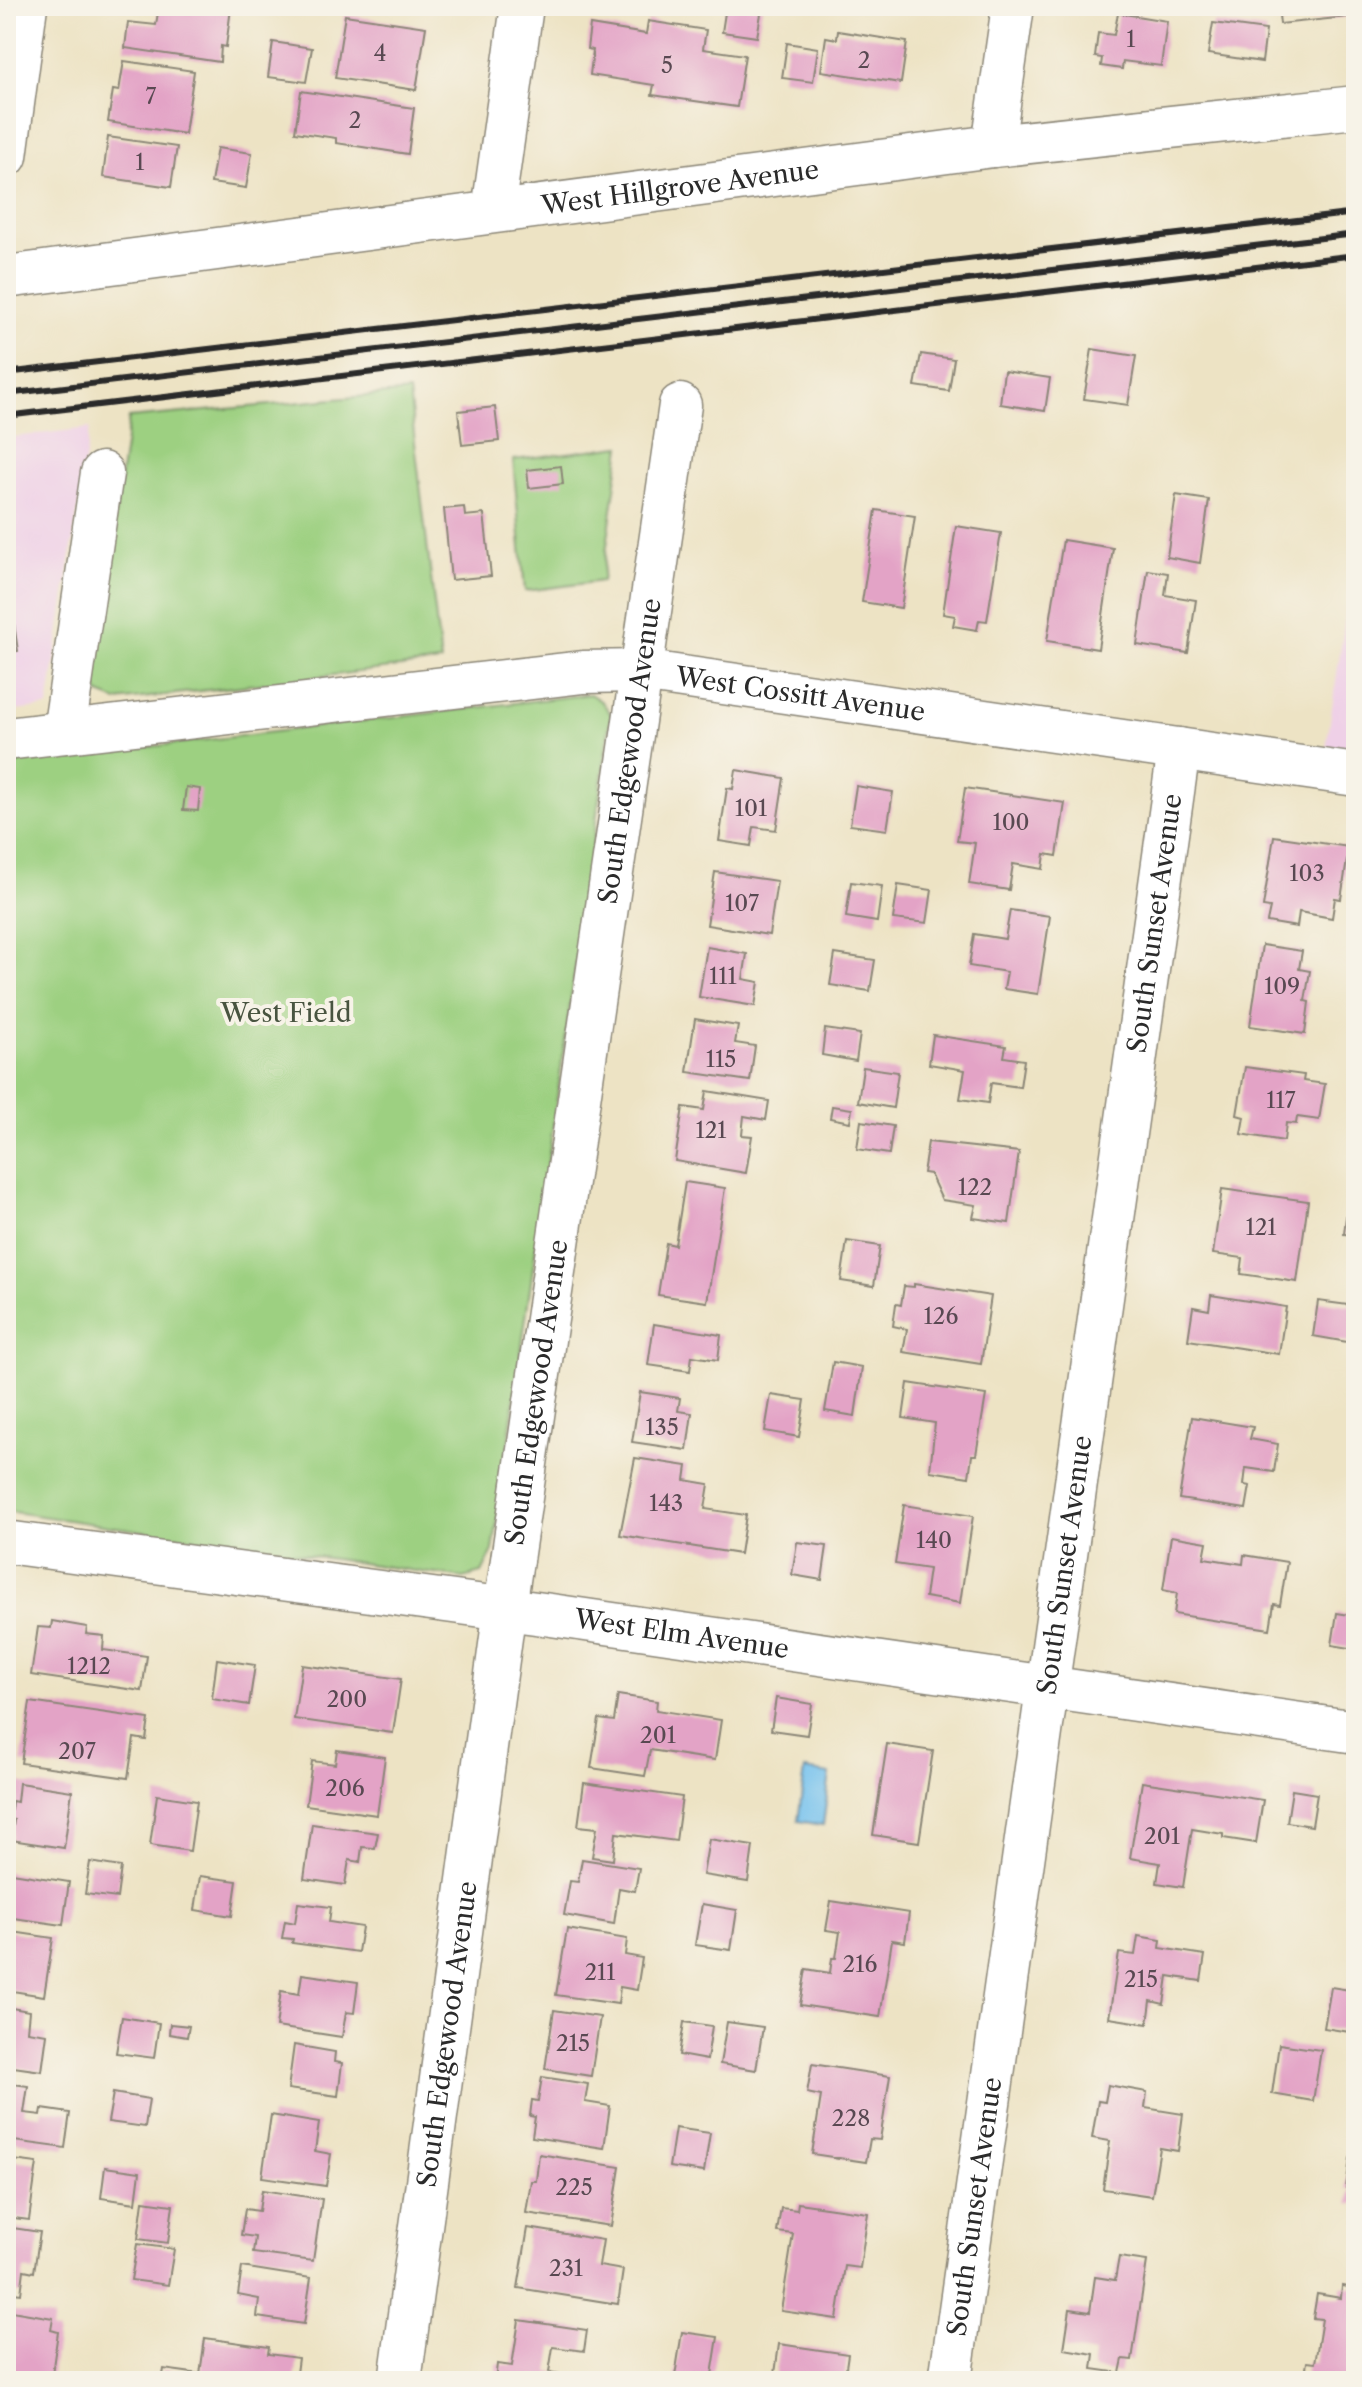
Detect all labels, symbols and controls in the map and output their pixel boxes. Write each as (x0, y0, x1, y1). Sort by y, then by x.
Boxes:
house number: 1 (1126, 26, 1136, 53)
house number: 4 (374, 40, 386, 67)
house number: 2 (858, 47, 870, 74)
house number: 5 (661, 52, 673, 79)
house number: 7 (146, 83, 157, 110)
house number: 2 (349, 107, 361, 134)
house number: 1 (135, 149, 145, 176)
street label: West Hillgrove Avenue (538, 153, 821, 222)
street label: South Edgewood Avenue (592, 596, 668, 906)
street label: West Cossitt Avenue (673, 660, 927, 728)
street label: South Sunset Avenue (1121, 792, 1189, 1055)
house number: 101 (735, 795, 767, 822)
house number: 100 (992, 809, 1030, 836)
house number: 103 (1289, 860, 1325, 887)
house number: 107 (725, 890, 759, 917)
house number: 111 (709, 963, 737, 990)
house number: 109 (1264, 973, 1300, 1000)
park label: West Field (220, 997, 352, 1029)
house number: 115 (706, 1046, 736, 1073)
house number: 117 (1266, 1087, 1296, 1114)
house number: 121 (695, 1117, 727, 1144)
house number: 122 (958, 1174, 992, 1201)
house number: 121 (1245, 1214, 1277, 1241)
street label: South Edgewood Avenue (498, 1237, 574, 1547)
house number: 126 (924, 1303, 959, 1330)
house number: 135 (645, 1414, 679, 1441)
street label: South Sunset Avenue (1031, 1433, 1099, 1697)
house number: 143 (649, 1490, 683, 1517)
house number: 140 (916, 1527, 952, 1554)
street label: West Elm Avenue (571, 1602, 791, 1665)
house number: 1212 (67, 1653, 111, 1680)
house number: 200 (327, 1686, 367, 1713)
house number: 201 (640, 1722, 676, 1749)
house number: 207 (58, 1738, 96, 1765)
house number: 206 (325, 1775, 365, 1802)
house number: 201 (1144, 1823, 1180, 1850)
street label: South Edgewood Avenue (410, 1879, 484, 2189)
house number: 216 (843, 1951, 878, 1978)
house number: 211 (584, 1959, 616, 1986)
house number: 215 (1124, 1966, 1158, 1993)
house number: 215 (556, 2030, 590, 2057)
street label: South Sunset Avenue (940, 2075, 1008, 2338)
house number: 228 (832, 2105, 870, 2132)
house number: 225 (555, 2174, 593, 2201)
house number: 231 (549, 2255, 583, 2282)

